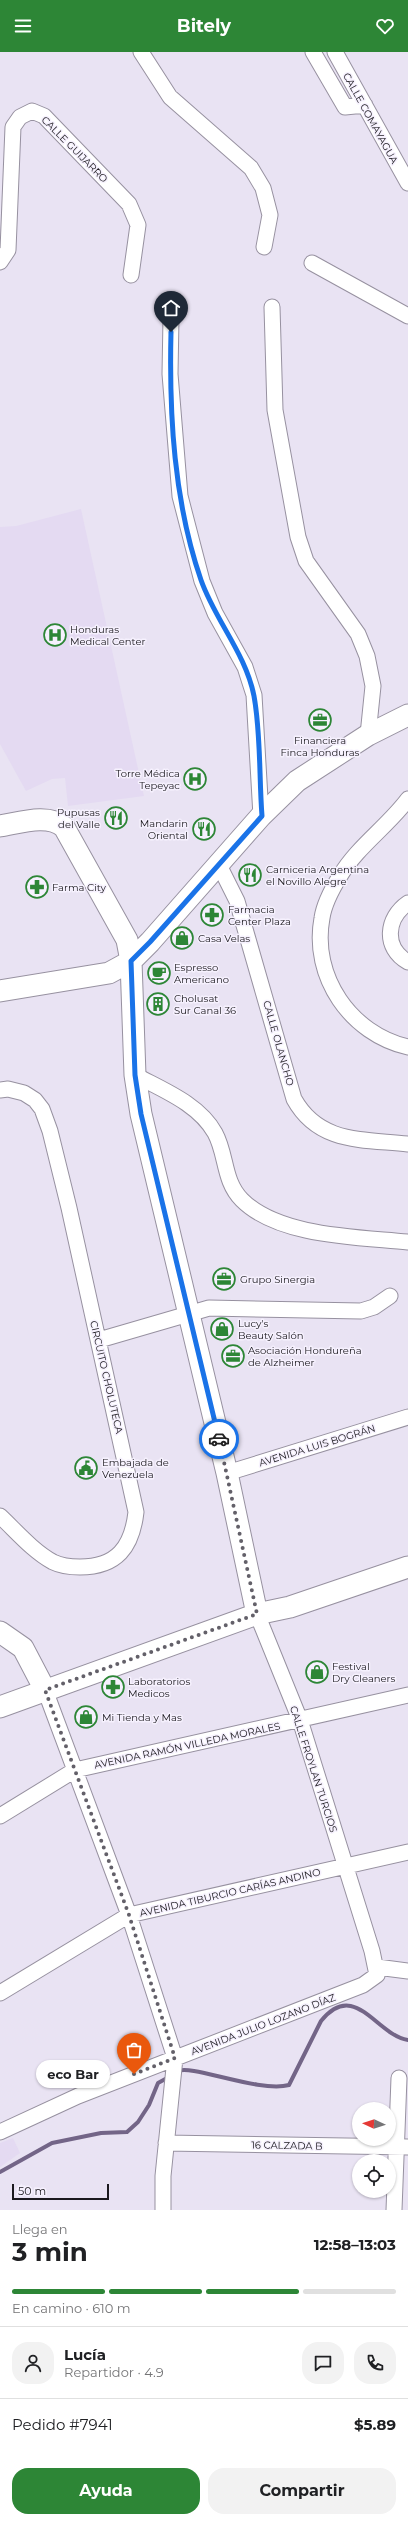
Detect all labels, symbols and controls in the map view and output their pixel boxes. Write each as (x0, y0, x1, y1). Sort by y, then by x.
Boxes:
icon: menu (12, 15, 34, 37)
text: Bitely (177, 15, 231, 37)
icon: heart (374, 15, 396, 37)
street label: CALLE COMAYAGUA (340, 70, 401, 167)
street label: CALLE GUIJARRO (39, 113, 111, 185)
pin (154, 291, 188, 332)
icon: home (160, 297, 182, 319)
hospital icon: Honduras Medical Center (42, 622, 68, 648)
place label: Honduras Medical Center (70, 623, 145, 648)
office icon: Financiera Finca Honduras (307, 707, 333, 733)
place label: Financiera Finca Honduras (281, 734, 360, 759)
hospital icon: Torre Médica Tepeyac (182, 766, 208, 792)
place label: Torre Médica Tepeyac (115, 767, 180, 792)
restaurant icon: Pupusas del Valle (103, 805, 129, 831)
place label: Pupusas del Valle (57, 806, 100, 831)
restaurant icon: Mandarin Oriental (191, 816, 217, 842)
place label: Mandarin Oriental (140, 817, 188, 842)
restaurant icon: Carniceria Argentina el Novillo Alegre (237, 862, 263, 888)
place label: Carniceria Argentina el Novillo Alegre (266, 863, 369, 888)
pharmacy icon: Farma City (24, 874, 50, 900)
place label: Farma City (52, 881, 106, 894)
pharmacy icon: Farmacia Center Plaza (199, 902, 225, 928)
place label: Farmacia Center Plaza (228, 903, 291, 928)
shop icon: Casa Velas (169, 925, 195, 951)
place label: Casa Velas (198, 932, 250, 945)
cafe icon: Espresso Americano (146, 960, 172, 986)
place label: Espresso Americano (174, 961, 229, 986)
building icon: Cholusat Sur Canal 36 (145, 991, 171, 1017)
place label: Cholusat Sur Canal 36 (174, 992, 236, 1017)
street label: CALLE OLANCHO (260, 999, 297, 1087)
office icon: Grupo Sinergia (211, 1266, 237, 1292)
place label: Grupo Sinergia (240, 1273, 315, 1286)
shop icon: Lucy's Beauty Salón (209, 1316, 235, 1342)
place label: Lucy's Beauty Salón (238, 1317, 304, 1342)
street label: CIRCUITO CHOLUTECA (87, 1319, 126, 1436)
office icon: Asociación Hondureña de Alzheimer (220, 1343, 246, 1369)
place label: Asociación Hondureña de Alzheimer (248, 1344, 362, 1369)
courier (199, 1419, 239, 1459)
street label: AVENIDA LUIS BOGRÁN (257, 1422, 377, 1469)
icon: car (208, 1428, 230, 1450)
public building icon: Embajada de Venezuela (73, 1455, 99, 1481)
place label: Embajada de Venezuela (102, 1456, 169, 1481)
shop icon: Festival Dry Cleaners (304, 1659, 330, 1685)
place label: Festival Dry Cleaners (332, 1660, 396, 1685)
pharmacy icon: Laboratorios Medicos (100, 1674, 126, 1700)
place label: Laboratorios Medicos (128, 1675, 190, 1700)
shop icon: Mi Tienda y Mas (73, 1704, 99, 1730)
street label: CALLE FROYLAN TURCIOS (287, 1704, 340, 1834)
place label: Mi Tienda y Mas (102, 1711, 182, 1724)
street label: AVENIDA RAMÓN VILLEDA MORALES (93, 1719, 281, 1772)
street label: AVENIDA TIBURCIO CARÍAS ANDINO (138, 1865, 322, 1920)
street label: AVENIDA JULIO LOZANO DÍAZ (189, 1991, 338, 2058)
pin (117, 2033, 151, 2074)
icon: bag (123, 2039, 145, 2061)
callout: eco Bar (36, 2060, 110, 2088)
text: eco Bar (47, 2066, 99, 2082)
north arrow (352, 2102, 396, 2146)
map controls (352, 2102, 396, 2198)
street label: 16 CALZADA B (251, 2138, 323, 2153)
button: locate (352, 2154, 396, 2198)
scale bar (12, 2182, 109, 2201)
text: 50 m (18, 2184, 46, 2198)
text: Llega en (12, 2221, 68, 2237)
text: 12:58–13:03 (314, 2235, 396, 2254)
text: 3 min (12, 2236, 88, 2268)
text: En camino · 610 m (12, 2300, 131, 2316)
button: person (12, 2342, 54, 2384)
button: chat (302, 2342, 344, 2384)
button: phone (354, 2342, 396, 2384)
text: Lucía (64, 2345, 106, 2364)
text: Repartidor · 4.9 (64, 2364, 164, 2380)
text: Pedido #7941 (12, 2415, 113, 2434)
text: $5.89 (354, 2415, 396, 2434)
button: Ayuda (12, 2468, 200, 2514)
button: Compartir (208, 2468, 396, 2514)

